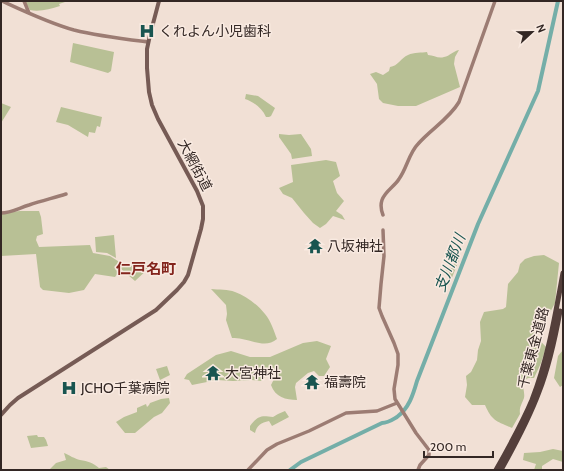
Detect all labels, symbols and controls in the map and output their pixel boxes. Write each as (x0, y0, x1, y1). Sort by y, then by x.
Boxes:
north arrow (512, 12, 552, 52)
hospital icon: くれよん小児歯科 (138, 22, 156, 40)
place label: くれよん小児歯科 (159, 22, 271, 40)
text: N (533, 22, 549, 34)
street label: 大網街道 (174, 136, 216, 194)
water label: 支川都川 (431, 230, 470, 294)
temple icon: 八坂神社 (306, 237, 324, 255)
place label: 八坂神社 (327, 237, 383, 255)
district label: 仁戸名町 (116, 260, 176, 278)
street label: 千葉東金道路 (513, 305, 553, 391)
temple icon: 大宮神社 (204, 364, 222, 382)
place label: 大宮神社 (225, 364, 281, 382)
temple icon: 福壽院 (303, 373, 321, 391)
place label: 福壽院 (324, 373, 366, 391)
hospital icon: JCHO千葉病院 (60, 379, 78, 397)
place label: JCHO千葉病院 (80, 379, 170, 397)
scale bar (424, 433, 493, 459)
text: 200 m (430, 439, 466, 454)

